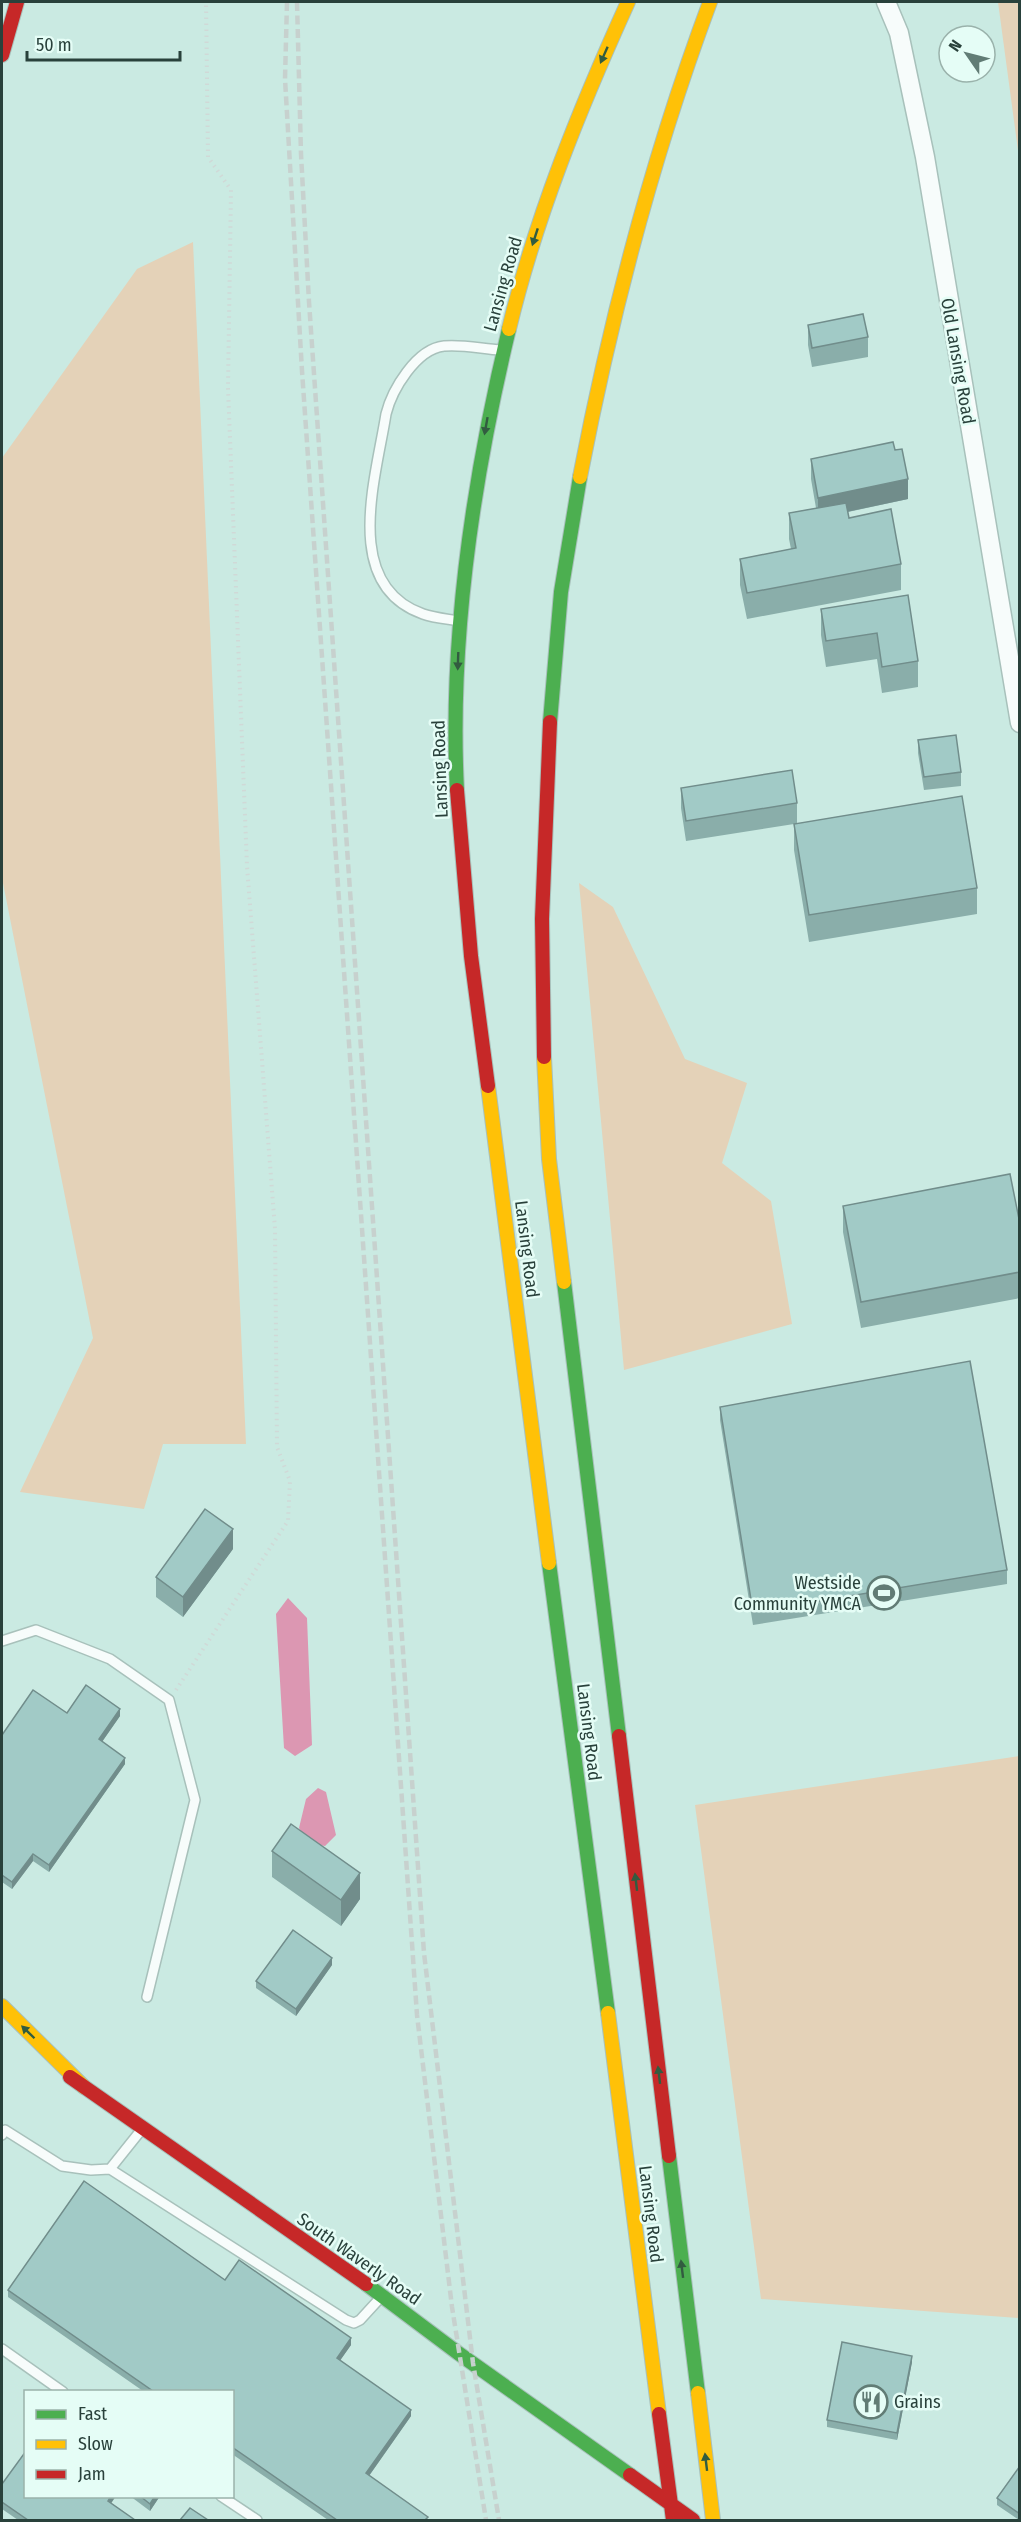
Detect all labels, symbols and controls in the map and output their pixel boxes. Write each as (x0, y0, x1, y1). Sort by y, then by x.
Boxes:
scale bar (27, 24, 180, 62)
north arrow (937, 24, 997, 84)
text: 50 m (36, 34, 72, 56)
text: N (945, 36, 966, 55)
one-way arrow (599, 46, 608, 63)
one-way arrow (530, 228, 539, 246)
street label: Lansing Road (479, 234, 527, 334)
street label: Old Lansing Road (936, 296, 980, 426)
one-way arrow (482, 417, 491, 436)
one-way arrow (454, 652, 463, 671)
street label: Lansing Road (427, 720, 453, 818)
street label: Lansing Road (510, 1199, 544, 1299)
place label: Westside Community YMCA (734, 1572, 862, 1615)
sports icon: Westside Community YMCA (866, 1575, 902, 1611)
street label: Lansing Road (572, 1682, 606, 1782)
one-way arrow (631, 1872, 640, 1891)
one-way arrow (21, 2025, 35, 2039)
one-way arrow (654, 2066, 664, 2085)
street label: Lansing Road (634, 2164, 668, 2264)
street label: South Waverly Road (293, 2208, 425, 2310)
one-way arrow (678, 2259, 687, 2278)
restaurant icon: Grains (853, 2384, 889, 2420)
legend (24, 2390, 234, 2498)
place label: Grains (894, 2391, 941, 2413)
text: Fast (78, 2403, 107, 2425)
text: Slow (78, 2433, 113, 2455)
one-way arrow (701, 2453, 710, 2472)
text: Jam (78, 2463, 106, 2485)

